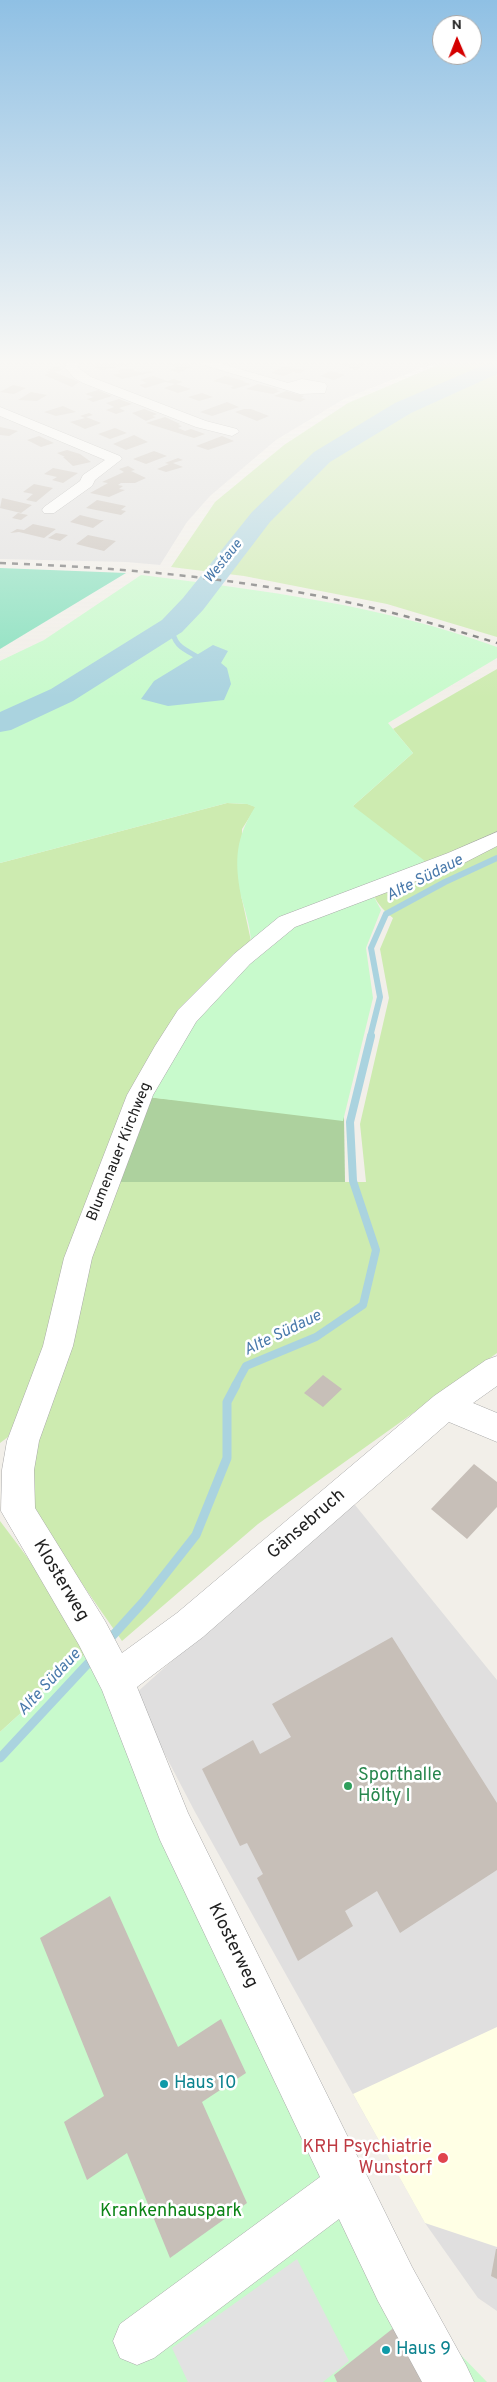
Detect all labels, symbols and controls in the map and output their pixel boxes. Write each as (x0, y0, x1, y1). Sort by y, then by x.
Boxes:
north arrow (432, 15, 482, 65)
text: N (452, 17, 462, 34)
water label: Westaue (201, 537, 247, 587)
water label: Alte Südaue (383, 851, 467, 907)
street label: Blumenauer Kirchweg (84, 1080, 156, 1224)
water label: Alte Südaue (241, 1307, 325, 1361)
street label: Gänsebruch (264, 1485, 350, 1565)
street label: Klosterweg (27, 1536, 93, 1626)
water label: Alte Südaue (14, 1646, 86, 1720)
place label: Sporthalle Hölty I (358, 1765, 442, 1808)
marker: Sporthalle Hölty I (342, 1780, 354, 1792)
street label: Klosterweg (202, 1900, 262, 1992)
place label: Haus 10 (174, 2073, 237, 2095)
marker: Haus 10 (158, 2078, 170, 2090)
place label: KRH Psychiatrie Wunstorf (302, 2137, 432, 2180)
marker: KRH Psychiatrie Wunstorf (436, 2151, 450, 2165)
park label: Krankenhauspark (100, 2201, 242, 2223)
place label: Haus 9 (396, 2339, 451, 2361)
marker: Haus 9 (380, 2344, 392, 2356)

